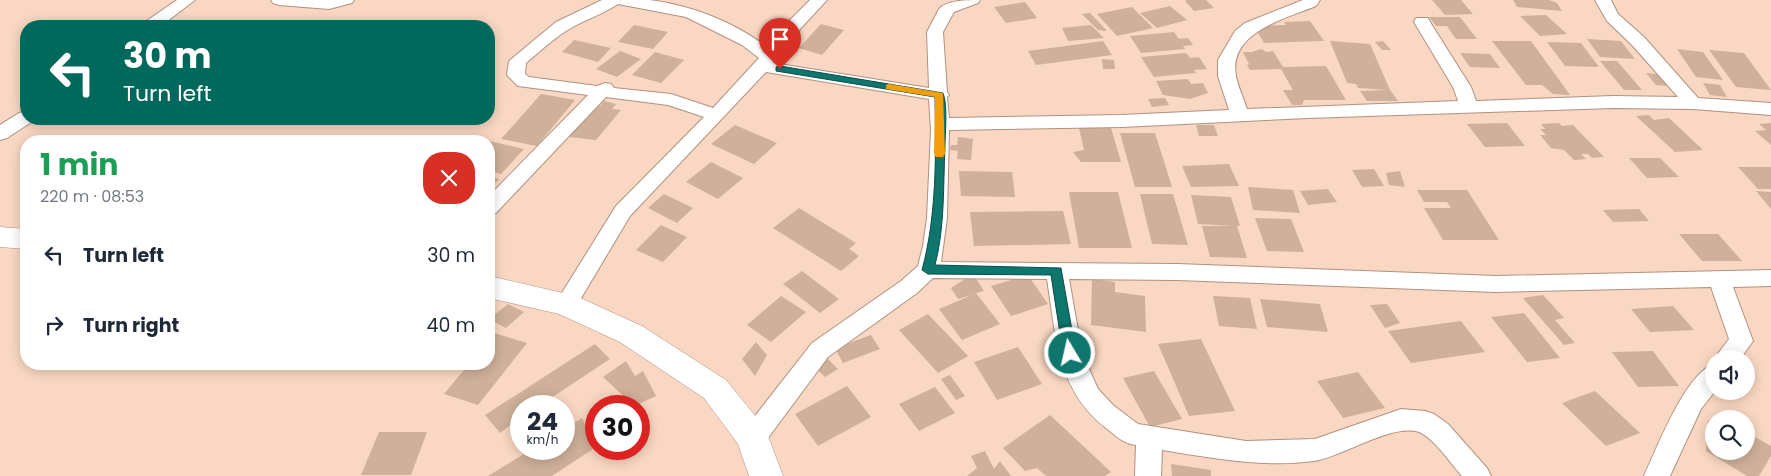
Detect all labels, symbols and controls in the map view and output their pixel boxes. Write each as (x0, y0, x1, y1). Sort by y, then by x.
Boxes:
pin (759, 18, 801, 69)
icon: arrive (766, 25, 794, 53)
text: 30 m (123, 31, 211, 80)
icon: left (40, 40, 105, 105)
text: Turn left (123, 78, 211, 109)
text: 1 min (40, 143, 118, 186)
button: close (423, 152, 475, 204)
text: 220 m · 08:53 (40, 185, 144, 208)
icon: left (40, 241, 68, 269)
text: Turn left (83, 242, 164, 269)
text: 30 m (427, 242, 475, 269)
icon: right (40, 311, 68, 339)
text: Turn right (83, 312, 179, 339)
text: 40 m (426, 312, 475, 339)
position arrow (1043, 326, 1095, 378)
map controls (1705, 350, 1755, 460)
button: sound (1705, 350, 1755, 400)
speed limit sign: 30 (585, 395, 650, 460)
text: 24 (527, 404, 558, 439)
button: search (1705, 410, 1755, 460)
text: km/h (527, 431, 558, 448)

